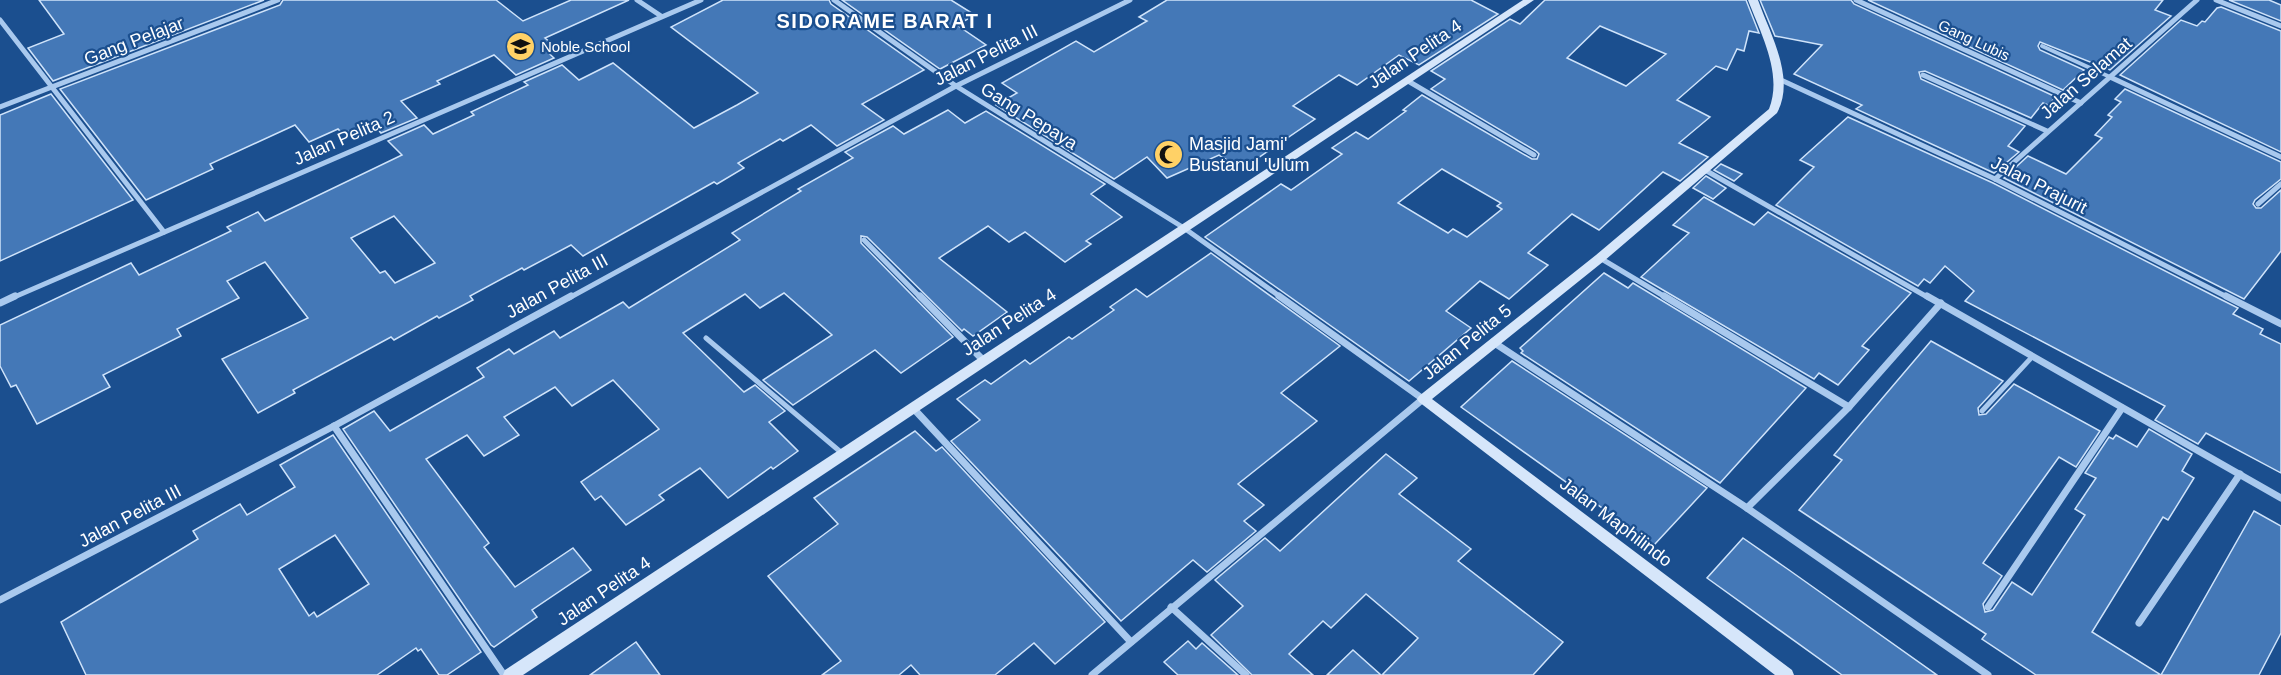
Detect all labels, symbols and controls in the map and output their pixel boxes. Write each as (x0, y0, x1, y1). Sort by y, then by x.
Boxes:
district label: SIDORAME BARAT I (777, 10, 993, 32)
street label: Gang Pelajar (81, 13, 187, 69)
street label: Jalan Pelita 4 (1365, 15, 1465, 93)
street label: Gang Lubis (1936, 16, 2012, 64)
street label: Jalan Pelita III (931, 20, 1041, 90)
school or university icon: Noble School (504, 30, 536, 62)
street label: Jalan Selamat (2036, 33, 2136, 123)
place label: Noble School (541, 38, 630, 55)
street label: Gang Pepaya (977, 78, 1082, 154)
street label: Jalan Pelita 2 (291, 107, 397, 169)
place label: Masjid Jami' Bustanul 'Ulum (1189, 134, 1310, 175)
mosque icon: Masjid Jami' Bustanul 'Ulum (1152, 138, 1184, 170)
street label: Jalan Prajurit (1988, 152, 2090, 218)
street label: Jalan Pelita III (503, 250, 611, 322)
street label: Jalan Pelita 4 (958, 284, 1060, 360)
street label: Jalan Pelita 5 (1419, 300, 1515, 384)
street label: Jalan Maphilindo (1556, 473, 1676, 571)
street label: Jalan Pelita III (75, 481, 185, 551)
street label: Jalan Pelita 4 (554, 552, 654, 630)

